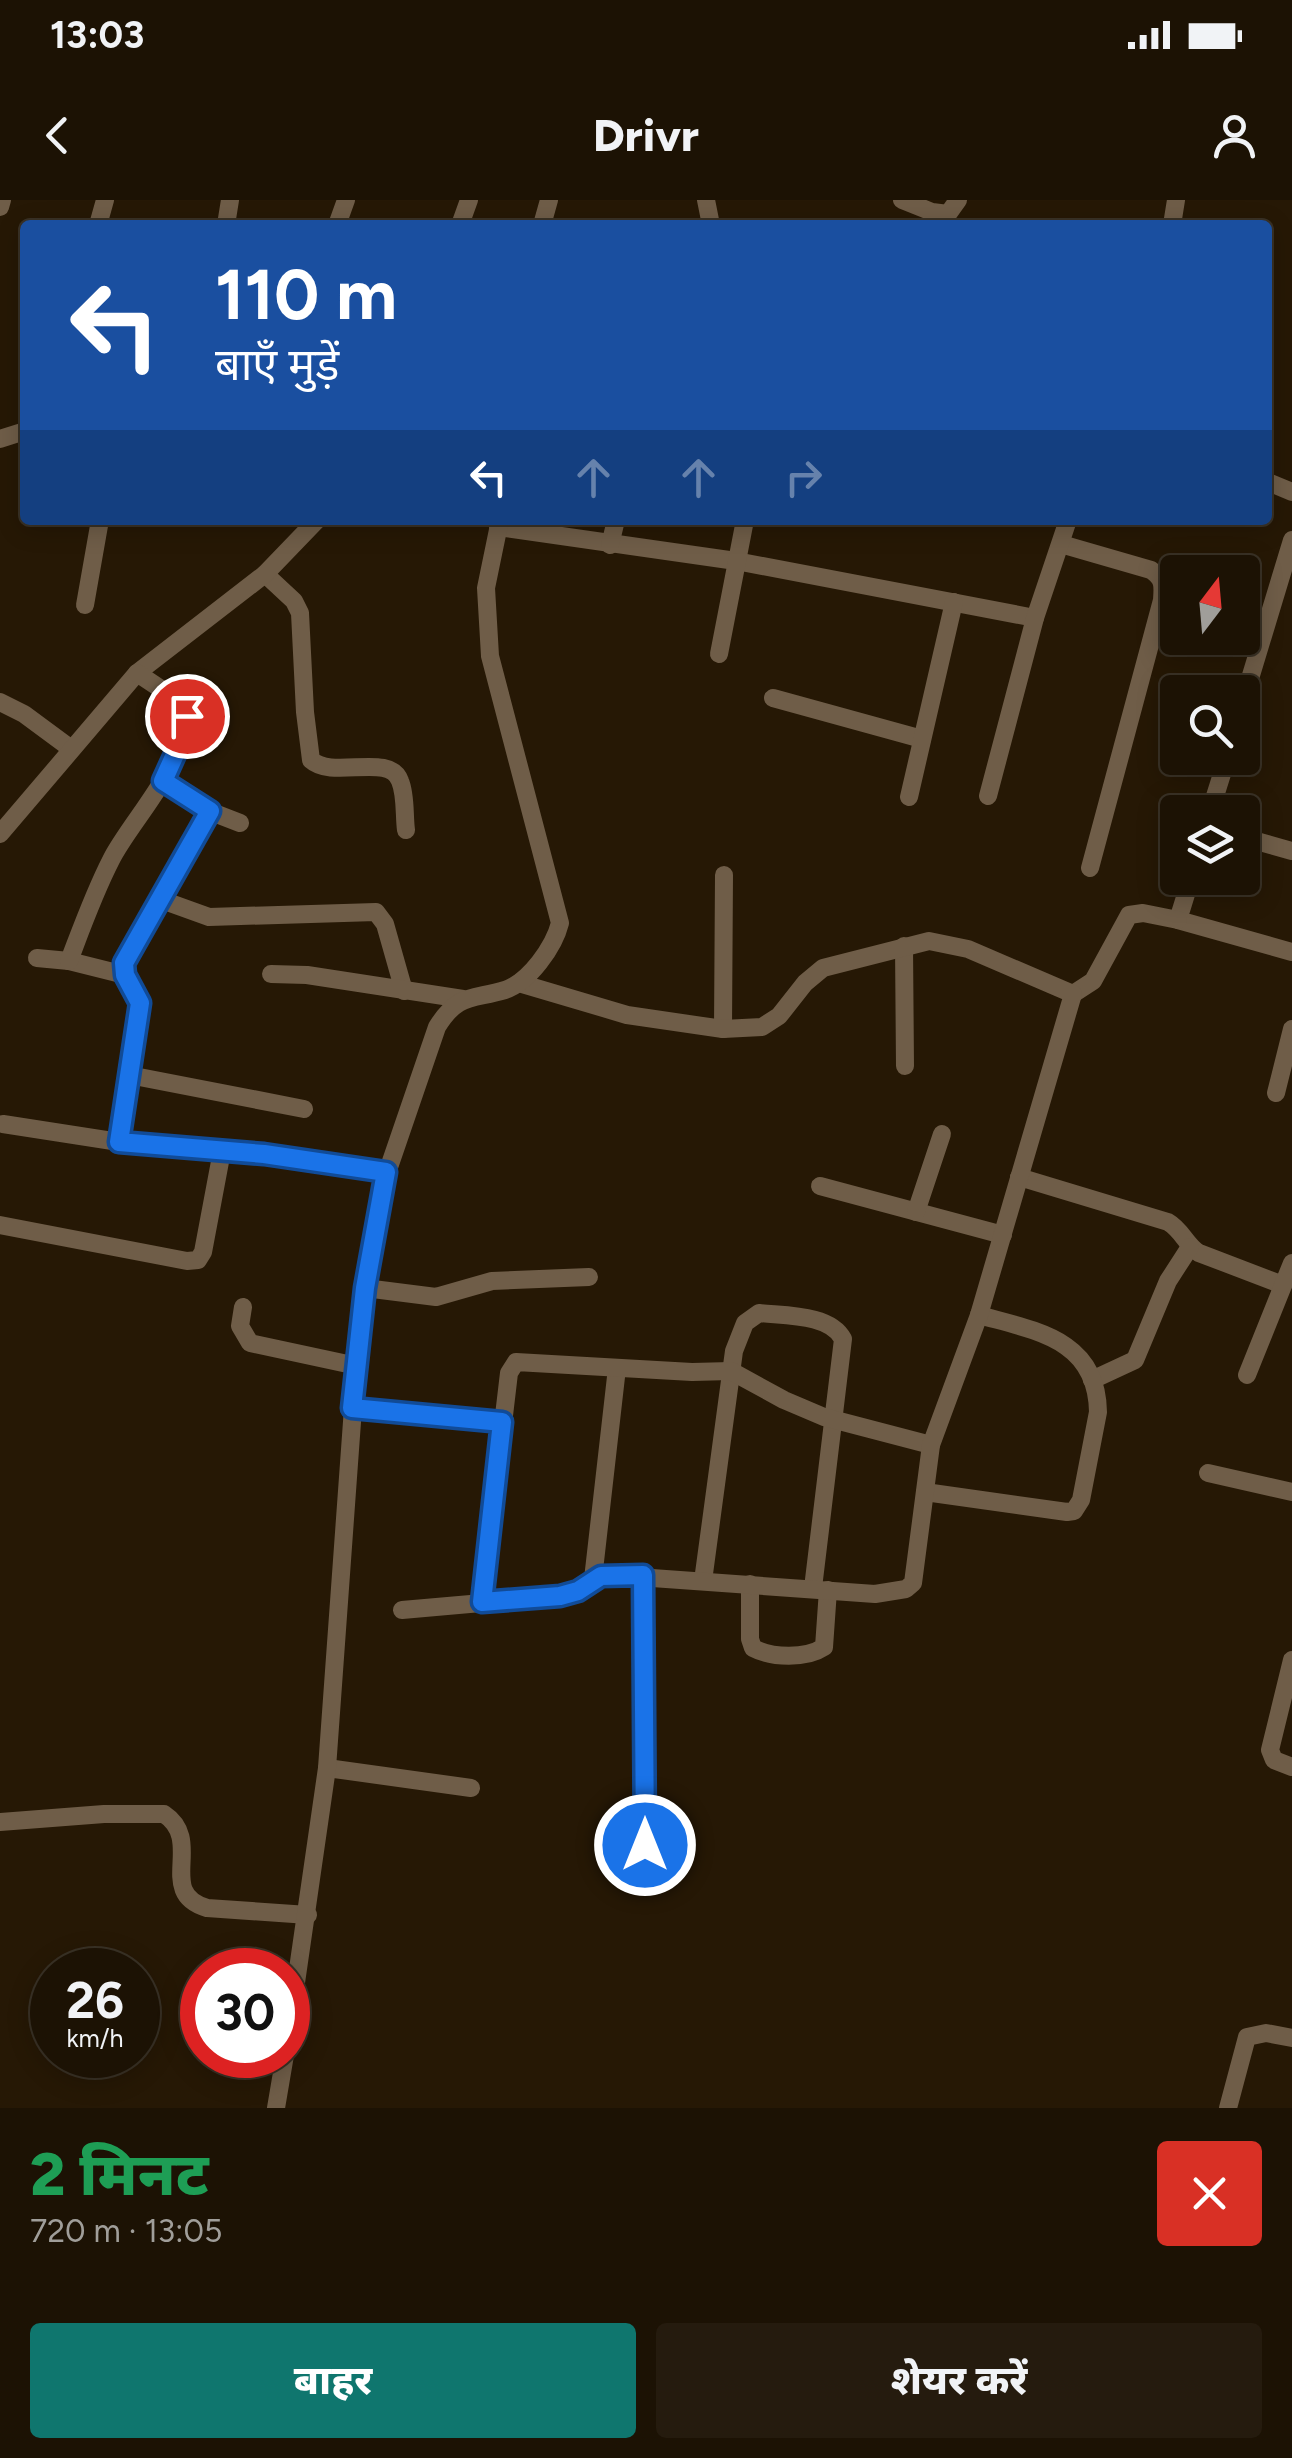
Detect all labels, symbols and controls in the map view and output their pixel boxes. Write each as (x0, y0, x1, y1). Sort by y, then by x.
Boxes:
text: 13:03 (50, 12, 144, 58)
icon: back (30, 108, 85, 163)
text: Drivr (593, 108, 699, 162)
icon: person (1207, 108, 1262, 163)
text: 110 m (215, 252, 397, 337)
icon: left (50, 260, 180, 390)
text: बाएँ मुड़ें (215, 337, 339, 391)
icon: left (461, 450, 516, 505)
icon: ahead (566, 450, 621, 505)
icon: ahead (671, 450, 726, 505)
icon: right (776, 450, 831, 505)
north arrow (1160, 555, 1260, 655)
map controls (1160, 555, 1260, 895)
pin (145, 674, 230, 759)
button: search (1160, 675, 1260, 775)
icon: arrive (160, 689, 215, 744)
button: layers (1160, 795, 1260, 895)
position arrow (593, 1793, 697, 1897)
speed limit sign: 30 (180, 1948, 310, 2078)
text: 26 (66, 1970, 124, 2031)
text: km/h (66, 2023, 124, 2053)
text: 2 मिनट (30, 2138, 209, 2210)
button: close (1157, 2141, 1262, 2246)
text: 720 m · 13:05 (30, 2212, 222, 2250)
button: बाहर (30, 2323, 636, 2438)
button: शेयर करें (656, 2323, 1262, 2438)

